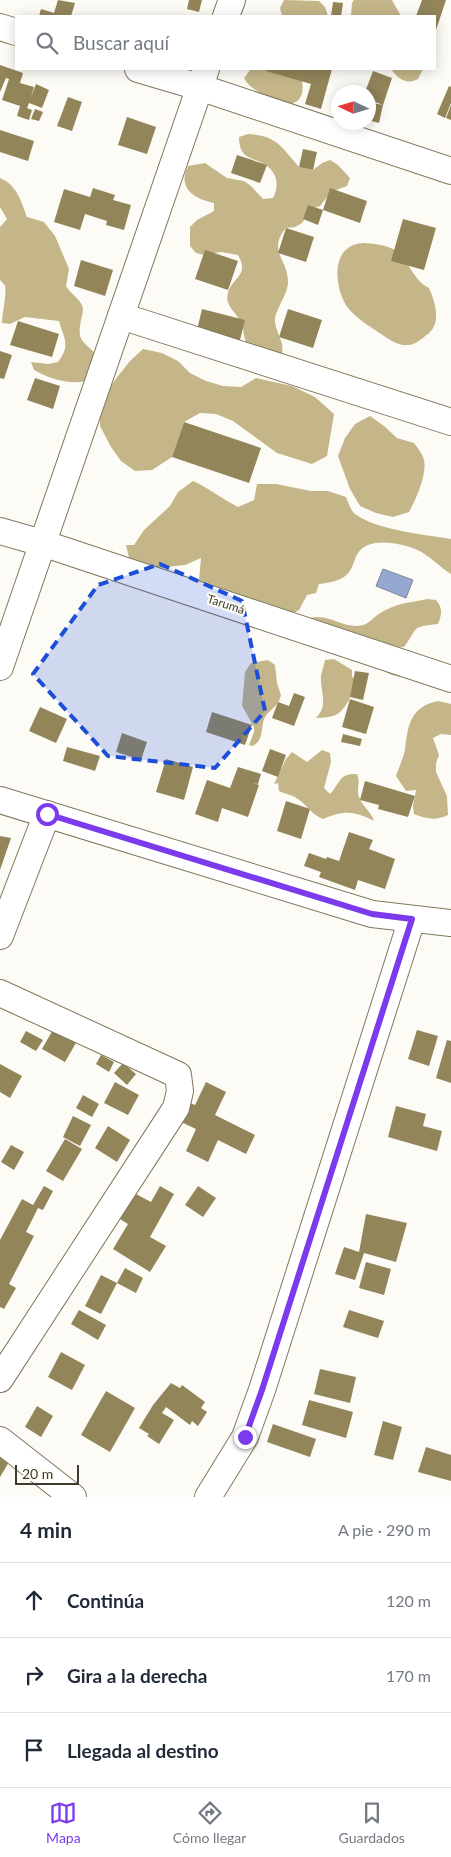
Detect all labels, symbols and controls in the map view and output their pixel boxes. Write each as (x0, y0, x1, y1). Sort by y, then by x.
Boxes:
search box (15, 15, 436, 70)
icon: search (33, 29, 61, 57)
text: Buscar aquí (73, 31, 169, 54)
north arrow (331, 85, 376, 130)
street label: Tarumá (205, 591, 247, 617)
route start (36, 803, 59, 826)
route end (234, 1426, 257, 1449)
scale bar (15, 1462, 79, 1485)
text: 20 m (22, 1465, 53, 1482)
text: 4 min (20, 1517, 72, 1542)
text: A pie · 290 m (338, 1520, 431, 1539)
icon: ahead (20, 1586, 48, 1614)
text: Continúa (67, 1589, 144, 1612)
text: 120 m (386, 1591, 431, 1610)
icon: right (20, 1661, 48, 1689)
text: Gira a la derecha (67, 1664, 207, 1687)
text: 170 m (386, 1666, 431, 1685)
icon: arrive (20, 1736, 48, 1764)
text: Llegada al destino (67, 1739, 219, 1762)
tab: Mapa (46, 1799, 81, 1846)
tab: Cómo llegar (173, 1799, 246, 1846)
tab: Guardados (339, 1799, 405, 1846)

